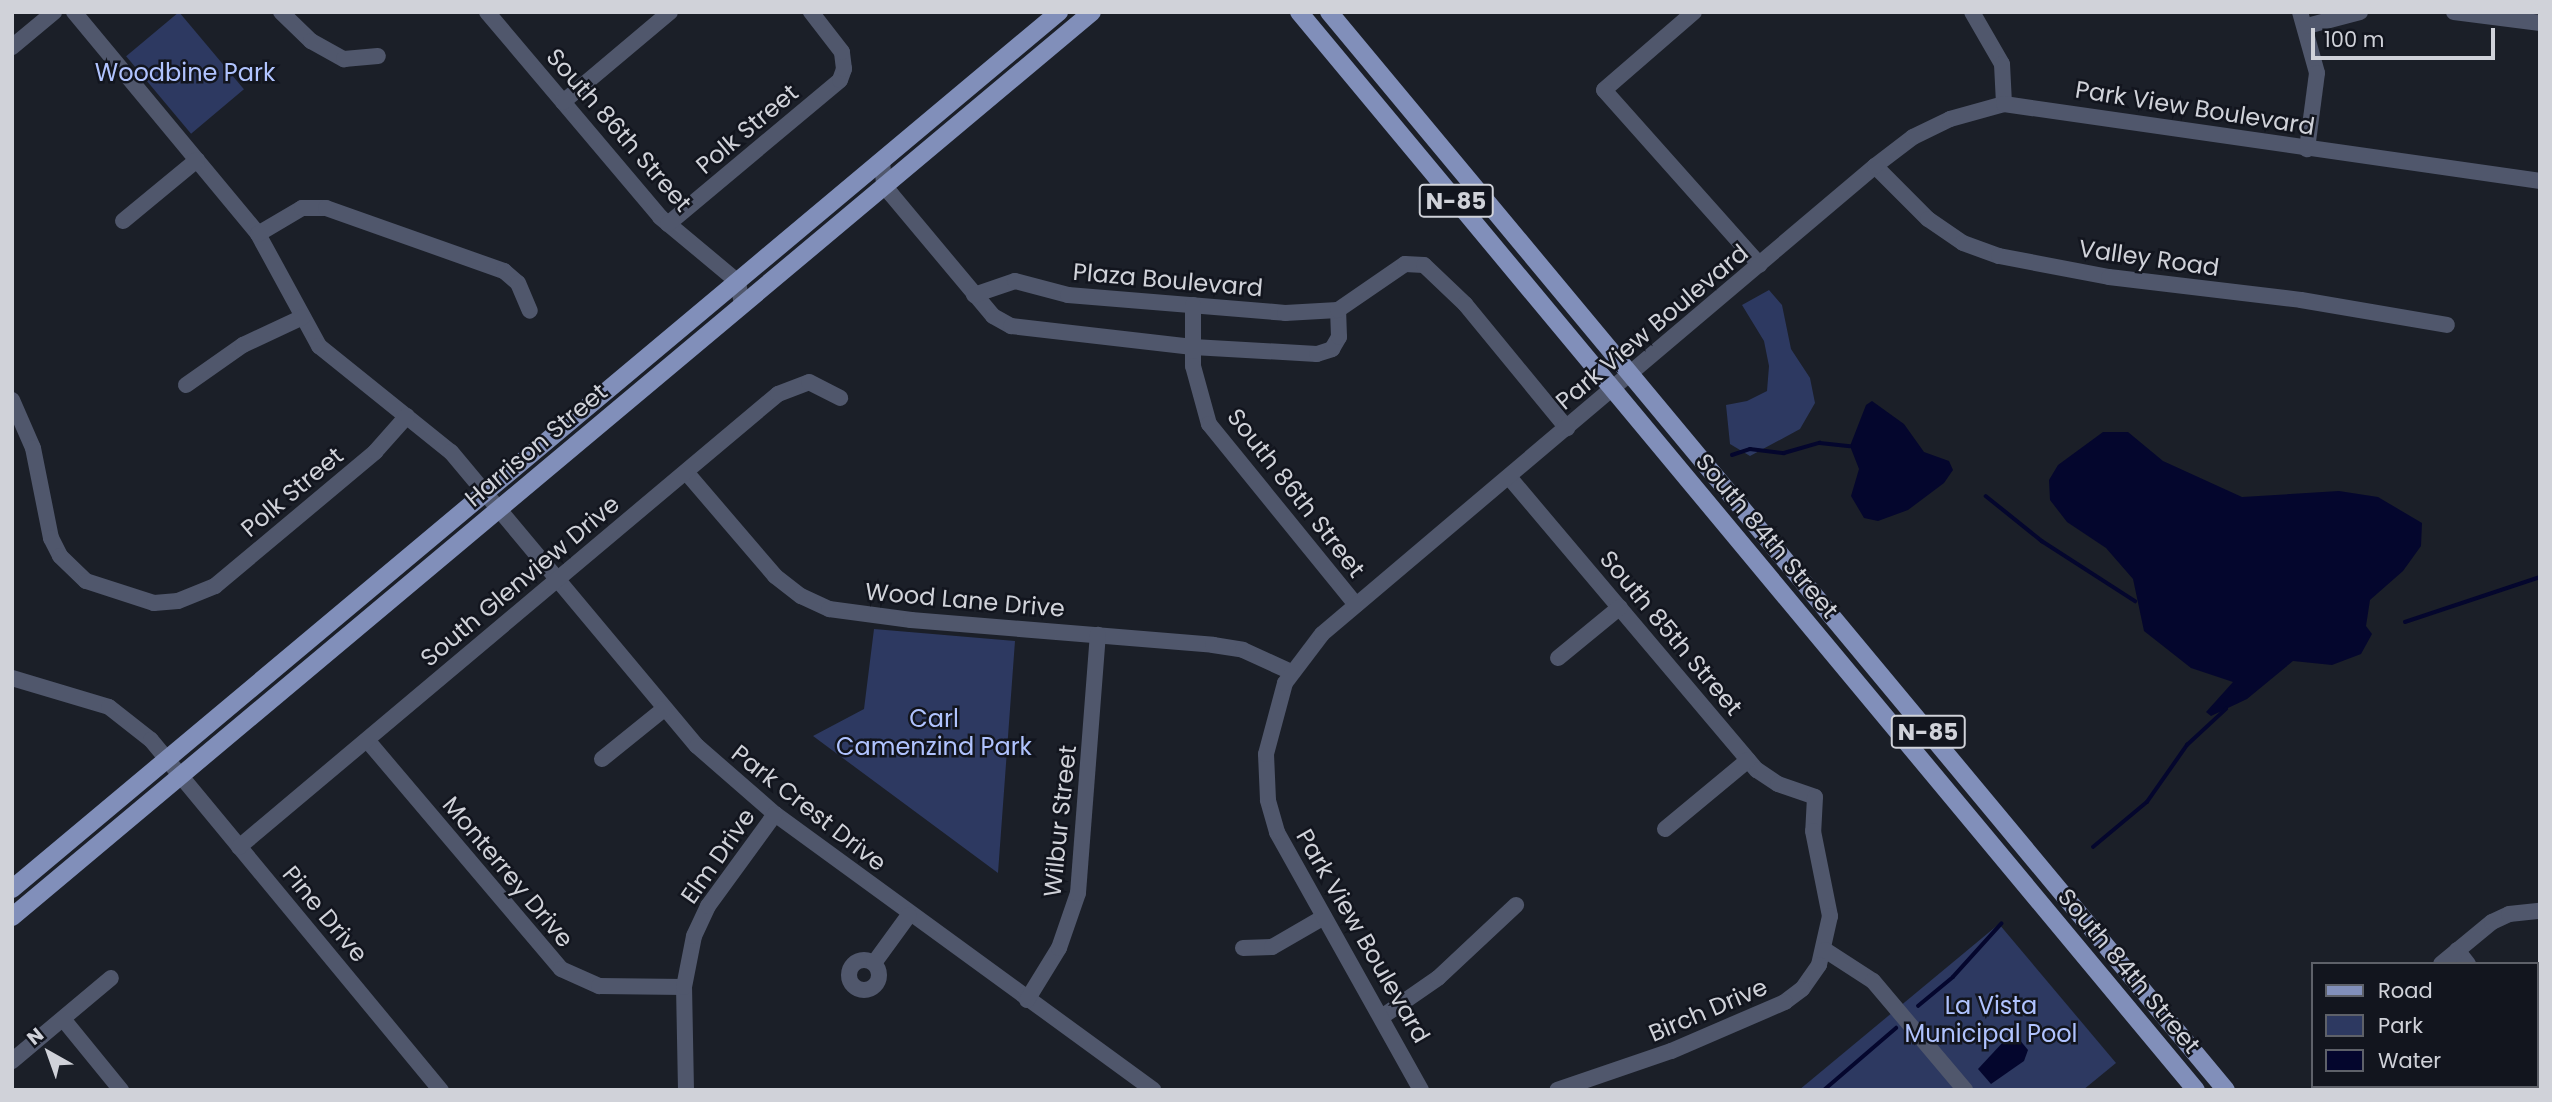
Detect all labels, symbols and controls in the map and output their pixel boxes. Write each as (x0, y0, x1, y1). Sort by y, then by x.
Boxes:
scale bar (2314, 14, 2498, 58)
text: 100 m (2324, 25, 2384, 54)
street label: South 86th Street (540, 43, 698, 217)
park label: Woodbine Park (95, 59, 275, 87)
street label: Park View Boulevard (2073, 75, 2317, 141)
street label: Polk Street (690, 78, 804, 180)
road number: N-85 (1418, 182, 1494, 220)
street label: Valley Road (2077, 234, 2221, 282)
street label: Park View Boulevard (1550, 238, 1754, 416)
street label: Plaza Boulevard (1072, 257, 1264, 303)
street label: Harrison Street (459, 377, 613, 513)
street label: South 86th Street (1221, 403, 1371, 583)
street label: Polk Street (235, 441, 349, 543)
street label: South 84th Street (1690, 448, 1844, 624)
street label: South Glenview Drive (415, 489, 625, 673)
street label: South 85th Street (1594, 545, 1748, 721)
street label: Wood Lane Drive (864, 577, 1066, 623)
park label: Carl Camenzind Park (836, 705, 1032, 761)
road number: N-85 (1890, 712, 1966, 752)
street label: Park Crest Drive (726, 739, 892, 877)
street label: Wilbur Street (1038, 744, 1082, 898)
street label: Monterrey Drive (437, 791, 579, 953)
street label: Elm Drive (675, 803, 761, 909)
street label: Park View Boulevard (1290, 824, 1436, 1048)
street label: Pine Drive (276, 860, 374, 968)
street label: South 84th Street (2052, 883, 2206, 1059)
legend (2310, 962, 2538, 1088)
street label: Birch Drive (1644, 972, 1772, 1048)
text: Road (2378, 976, 2433, 1005)
park label: La Vista Municipal Pool (1904, 992, 2078, 1048)
text: Park (2378, 1011, 2423, 1040)
north arrow (14, 1018, 84, 1088)
text: N (21, 1022, 49, 1051)
text: Water (2378, 1046, 2441, 1075)

